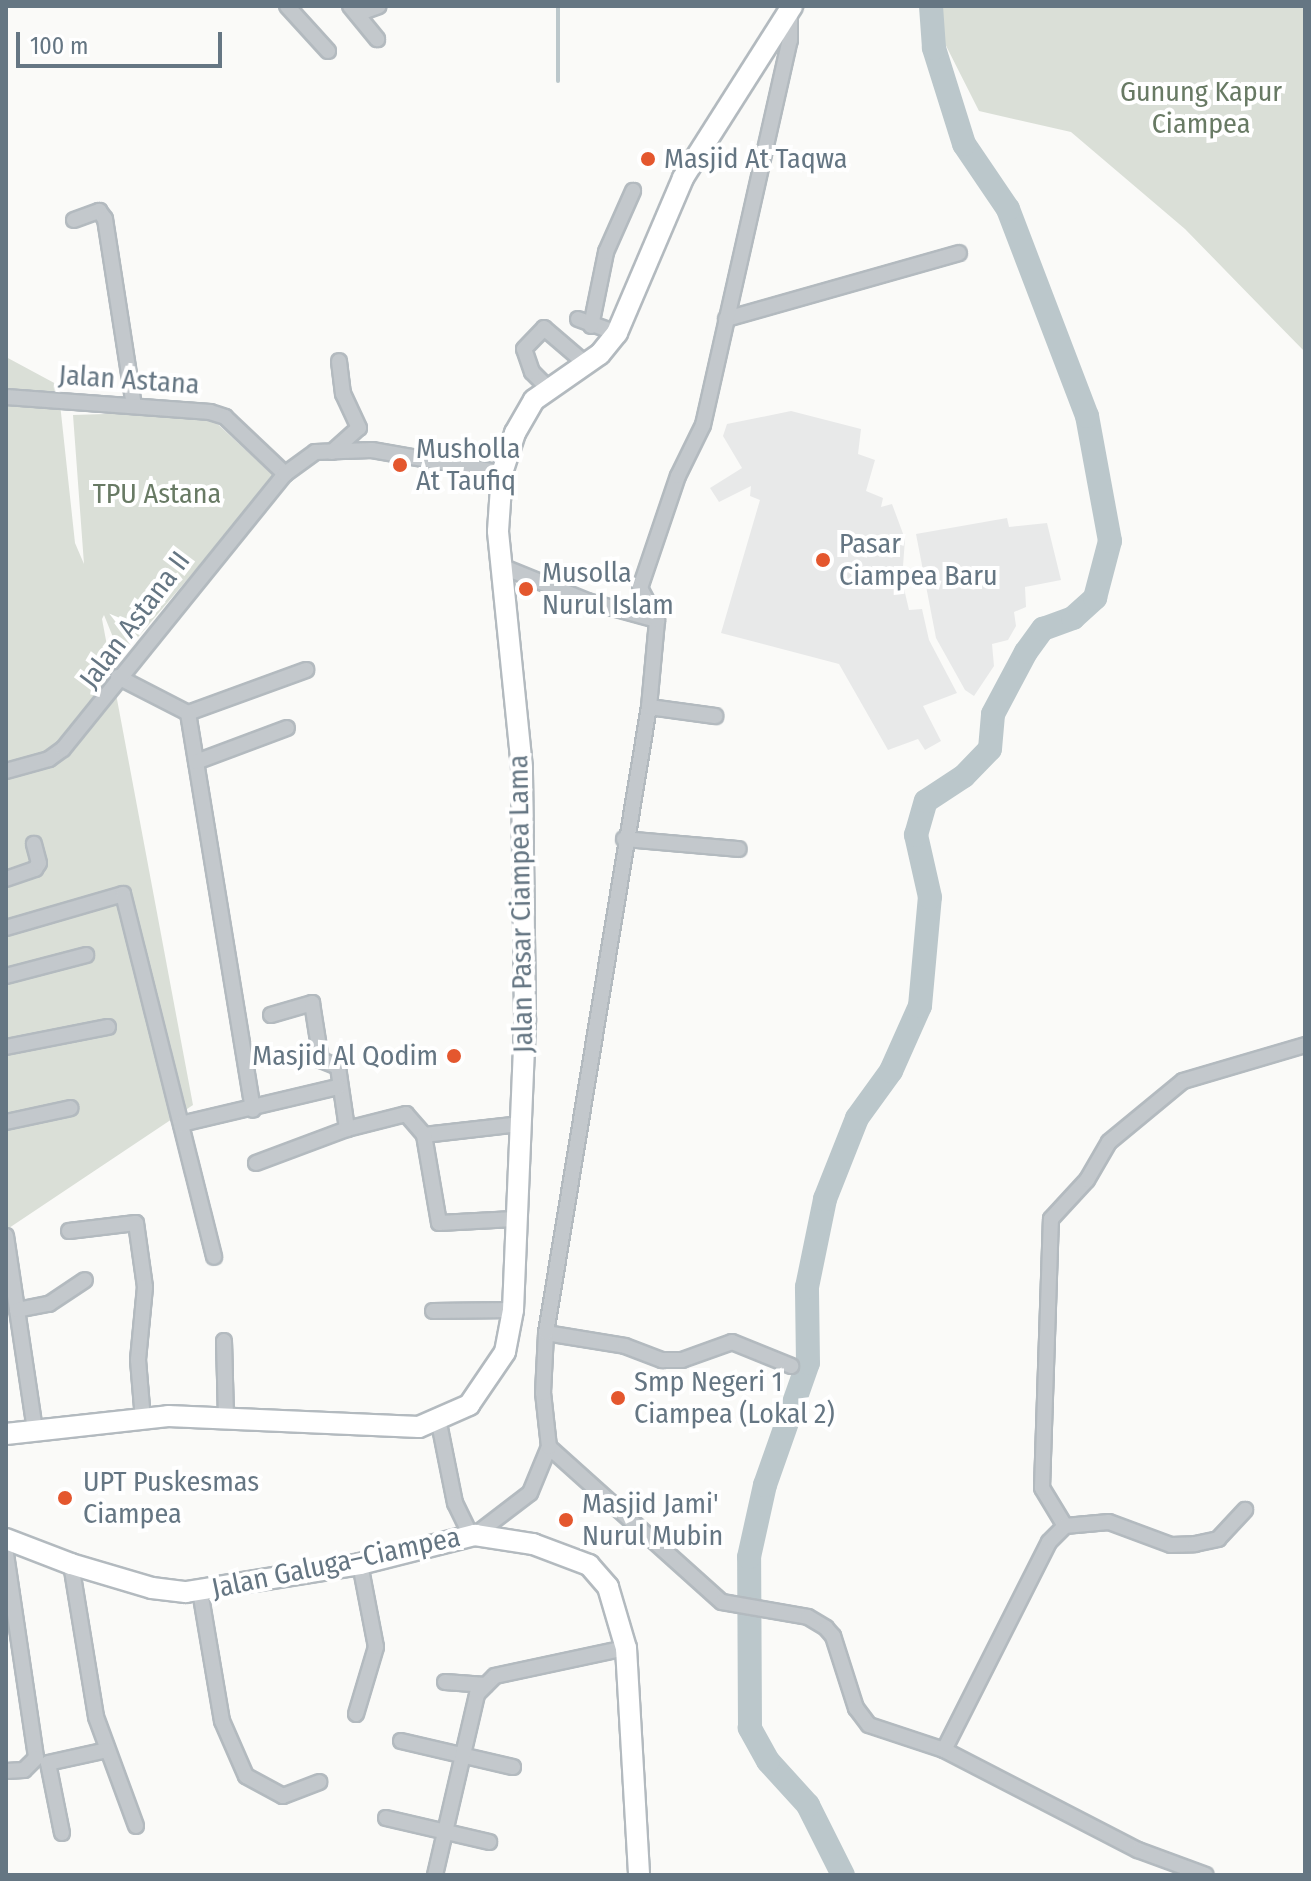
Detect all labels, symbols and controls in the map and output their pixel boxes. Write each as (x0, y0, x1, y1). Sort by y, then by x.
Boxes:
scale bar (20, 16, 226, 66)
text: 100 m (30, 32, 88, 60)
park label: Gunung Kapur Ciampea (1120, 75, 1282, 141)
place label: Masjid At Taqwa (664, 142, 848, 176)
marker: Masjid At Taqwa (639, 150, 657, 168)
street label: Jalan Astana (57, 358, 201, 402)
place label: Musholla At Taufiq (416, 432, 520, 498)
marker: Musholla At Taufiq (391, 456, 409, 474)
park label: TPU Astana (93, 477, 221, 511)
place label: Pasar Ciampea Baru (839, 527, 998, 593)
street label: Jalan Astana II (73, 545, 197, 695)
marker: Pasar Ciampea Baru (814, 551, 832, 569)
place label: Musolla Nurul Islam (542, 556, 674, 622)
marker: Musolla Nurul Islam (517, 580, 535, 598)
street label: Jalan Pasar Ciampea Lama (502, 755, 540, 1053)
place label: Masjid Al Qodim (252, 1039, 438, 1073)
marker: Masjid Al Qodim (445, 1047, 463, 1065)
place label: Smp Negeri 1 Ciampea (Lokal 2) (634, 1365, 835, 1431)
marker: Smp Negeri 1 Ciampea (Lokal 2) (609, 1389, 627, 1407)
place label: UPT Puskesmas Ciampea (83, 1465, 259, 1531)
marker: UPT Puskesmas Ciampea (54, 1487, 76, 1509)
place label: Masjid Jami' Nurul Mubin (582, 1487, 723, 1553)
marker: Masjid Jami' Nurul Mubin (557, 1511, 575, 1529)
street label: Jalan Galuga–Ciampea (209, 1520, 463, 1606)

